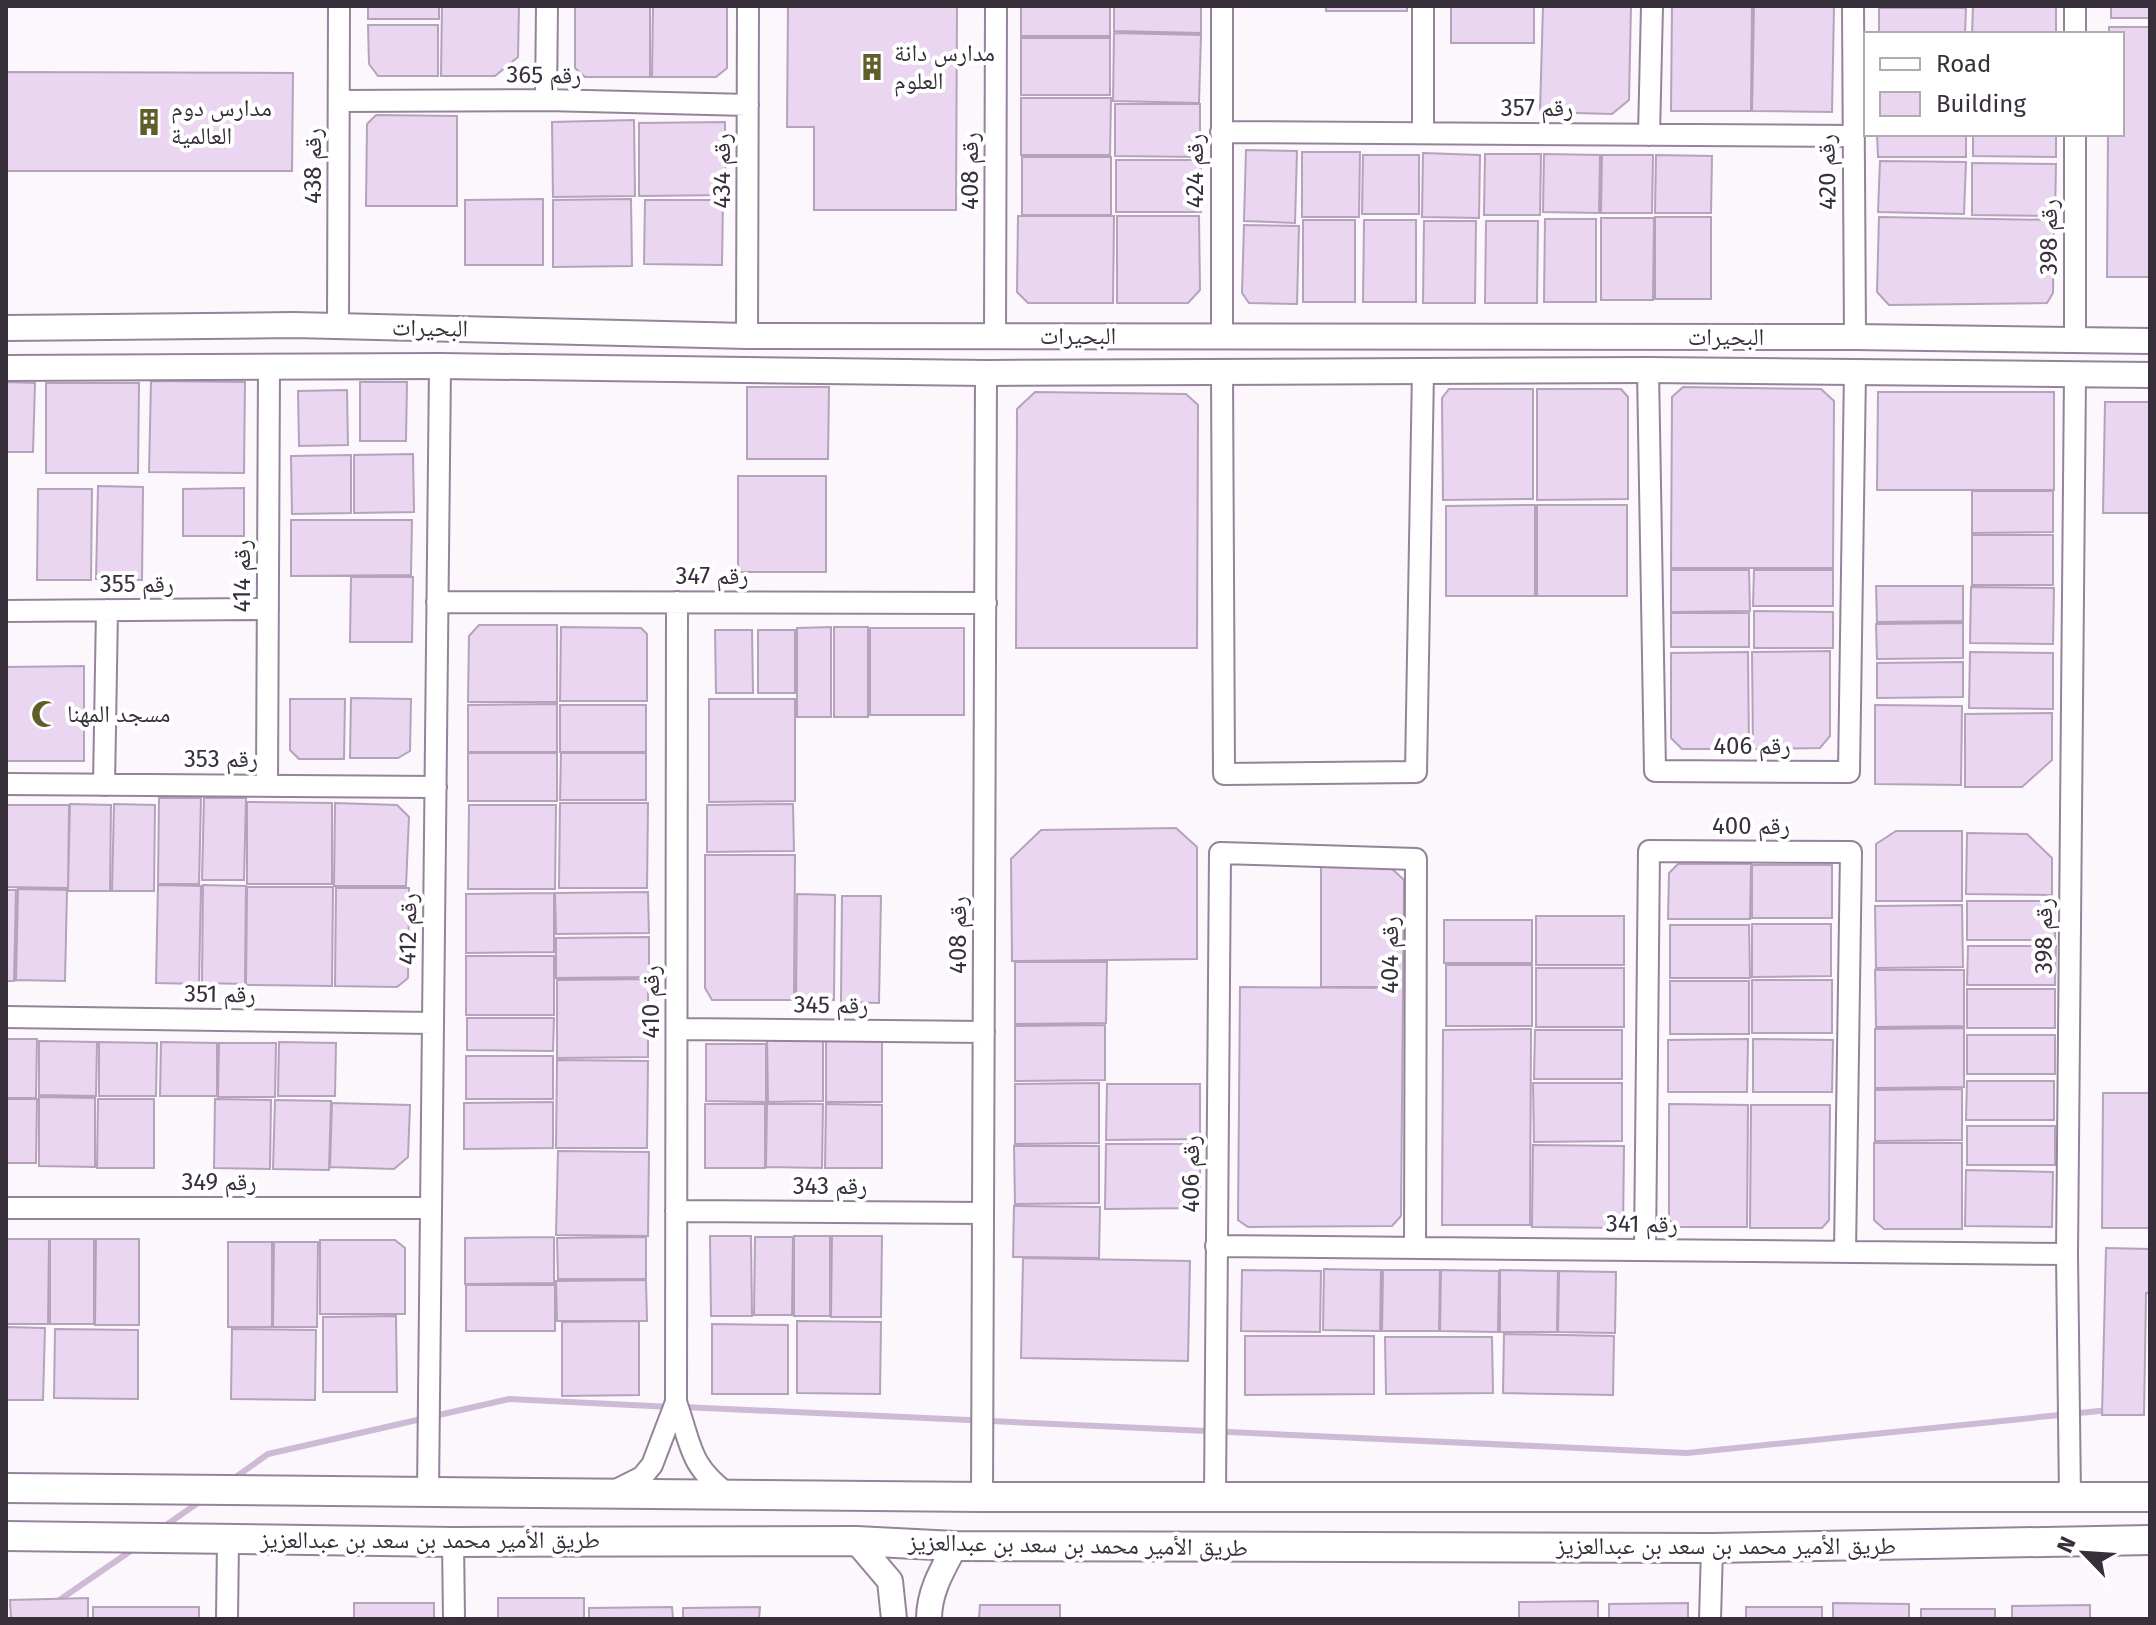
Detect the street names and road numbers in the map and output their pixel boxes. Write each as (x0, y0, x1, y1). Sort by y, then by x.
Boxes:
street label: رقم 365 (506, 60, 582, 92)
street label: رقم 357 (1501, 94, 1573, 124)
street label: رقم 438 (299, 128, 329, 204)
street label: رقم 408 (956, 132, 986, 210)
street label: رقم 434 (708, 133, 738, 209)
street label: رقم 424 (1181, 134, 1211, 208)
street label: رقم 420 (1812, 134, 1844, 210)
street label: رقم 398 (2035, 199, 2065, 275)
street label: البحيرات (392, 313, 468, 343)
street label: البحيرات (1040, 322, 1116, 350)
street label: البحيرات (1688, 323, 1764, 351)
street label: رقم 414 (228, 540, 258, 612)
street label: رقم 347 (675, 562, 749, 592)
street label: رقم 355 (100, 570, 174, 600)
street label: رقم 406 (1713, 732, 1791, 762)
street label: رقم 353 (184, 745, 258, 775)
street label: رقم 400 (1712, 812, 1790, 842)
street label: رقم 412 (393, 893, 425, 965)
street label: رقم 408 (944, 896, 974, 974)
street label: رقم 398 (2030, 898, 2060, 974)
street label: رقم 404 (1376, 916, 1406, 994)
street label: رقم 410 (637, 965, 667, 1039)
street label: رقم 351 (184, 979, 256, 1011)
street label: رقم 345 (793, 990, 869, 1022)
street label: رقم 406 (1177, 1135, 1207, 1213)
street label: رقم 349 (181, 1168, 257, 1198)
street label: رقم 343 (793, 1172, 867, 1202)
street label: رقم 341 (1606, 1209, 1678, 1241)
street label: طريق الأمير محمد بن سعد بن عبدالعزيز (259, 1526, 600, 1554)
street label: طريق الأمير محمد بن سعد بن عبدالعزيز (907, 1528, 1248, 1562)
street label: طريق الأمير محمد بن سعد بن عبدالعزيز (1555, 1532, 1896, 1560)

